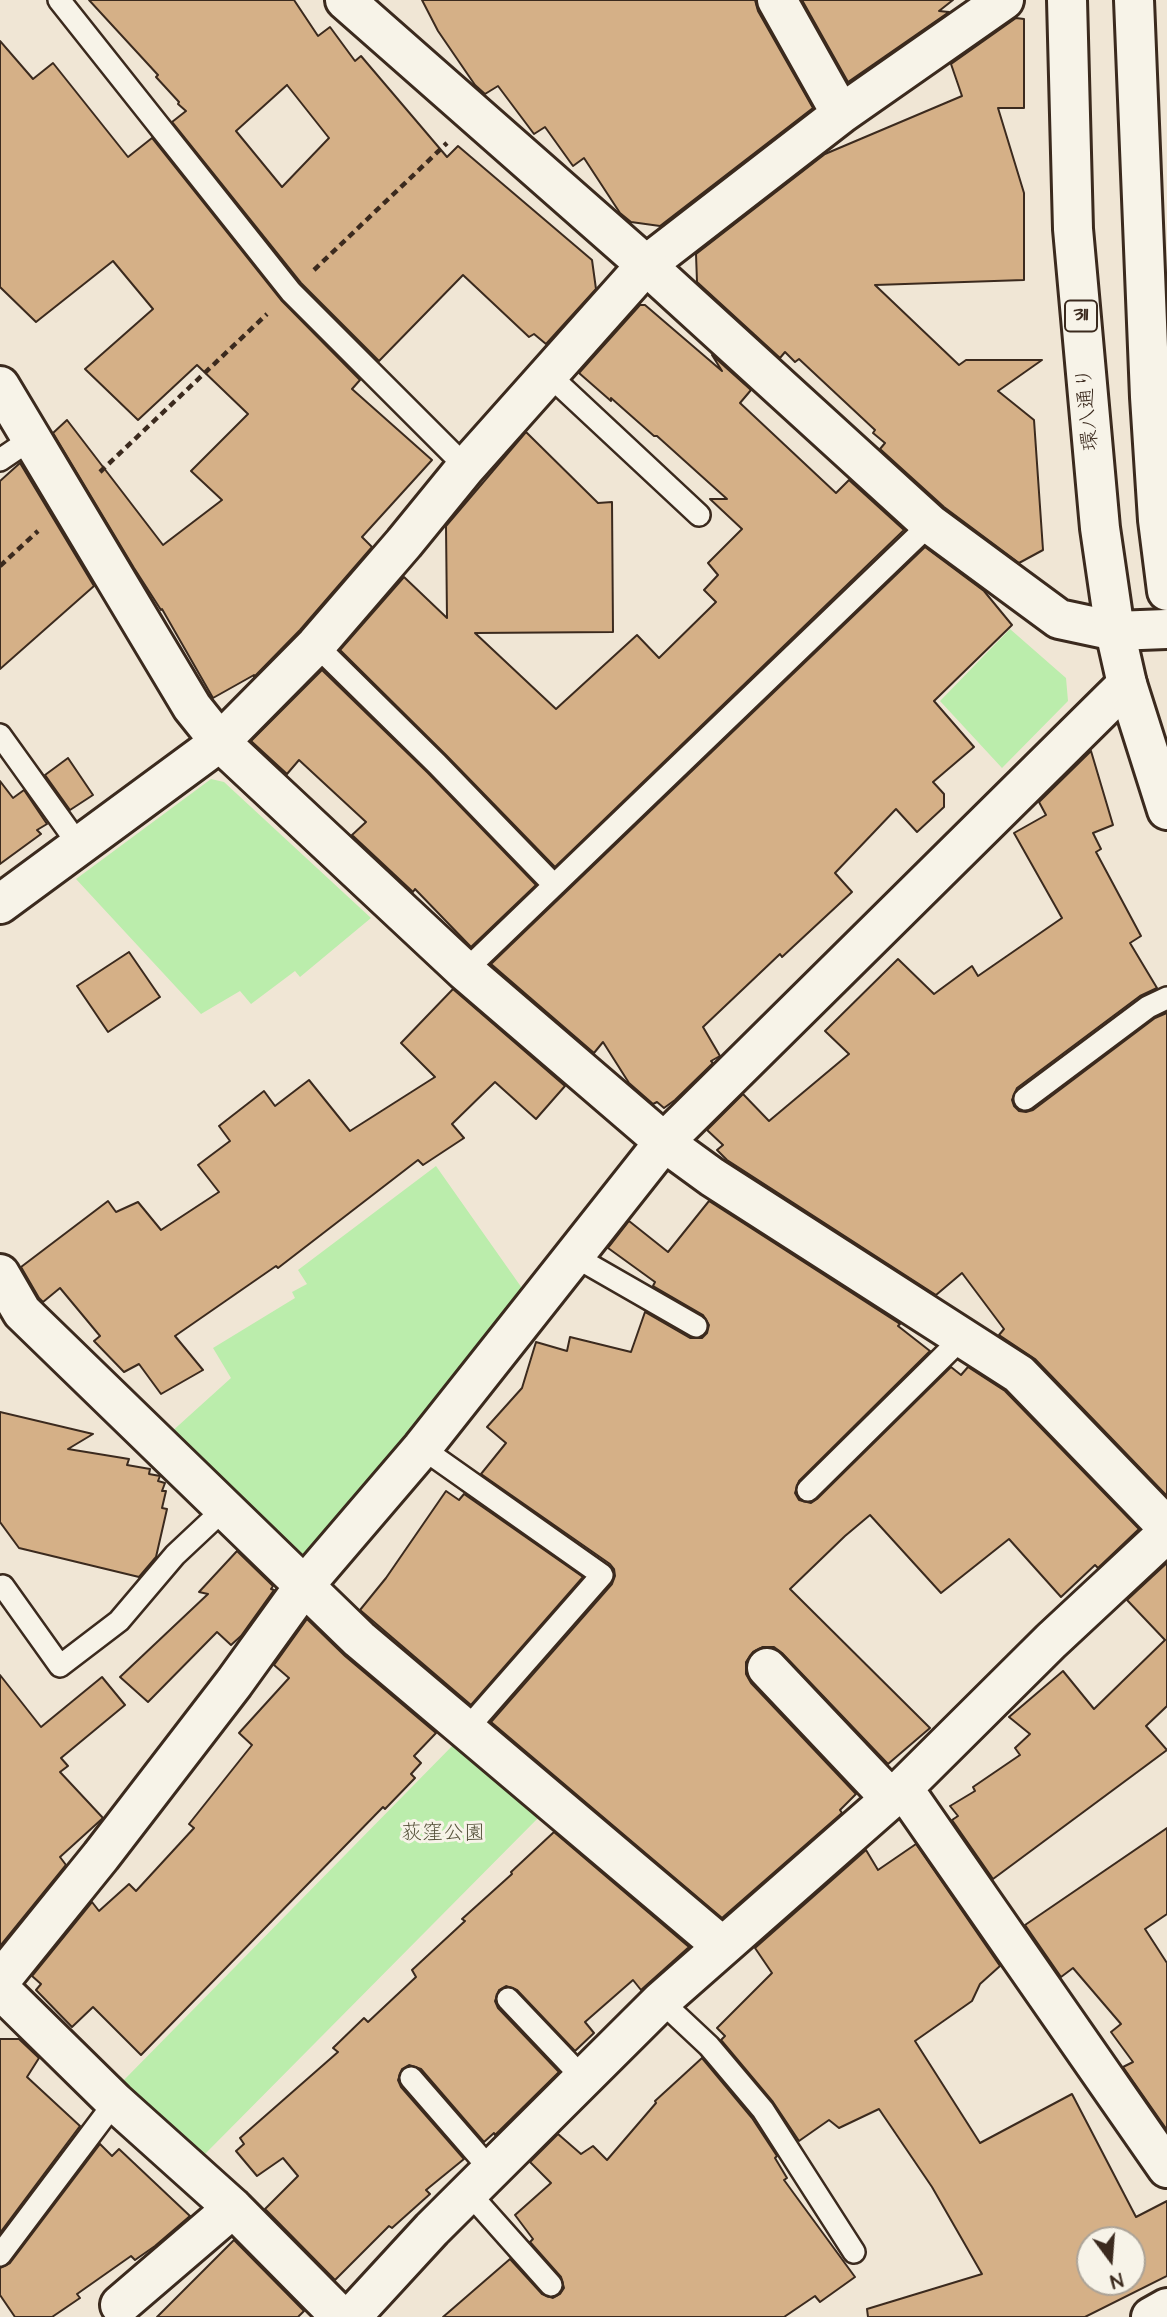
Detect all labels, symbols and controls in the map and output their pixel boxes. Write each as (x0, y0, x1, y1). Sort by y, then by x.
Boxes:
road number: 311 (1065, 300, 1097, 332)
street label: 環八通り (1073, 366, 1105, 452)
park label: 荻窪公園 (401, 1822, 485, 1848)
north arrow (1076, 2226, 1146, 2296)
text: N (1107, 2265, 1126, 2294)

